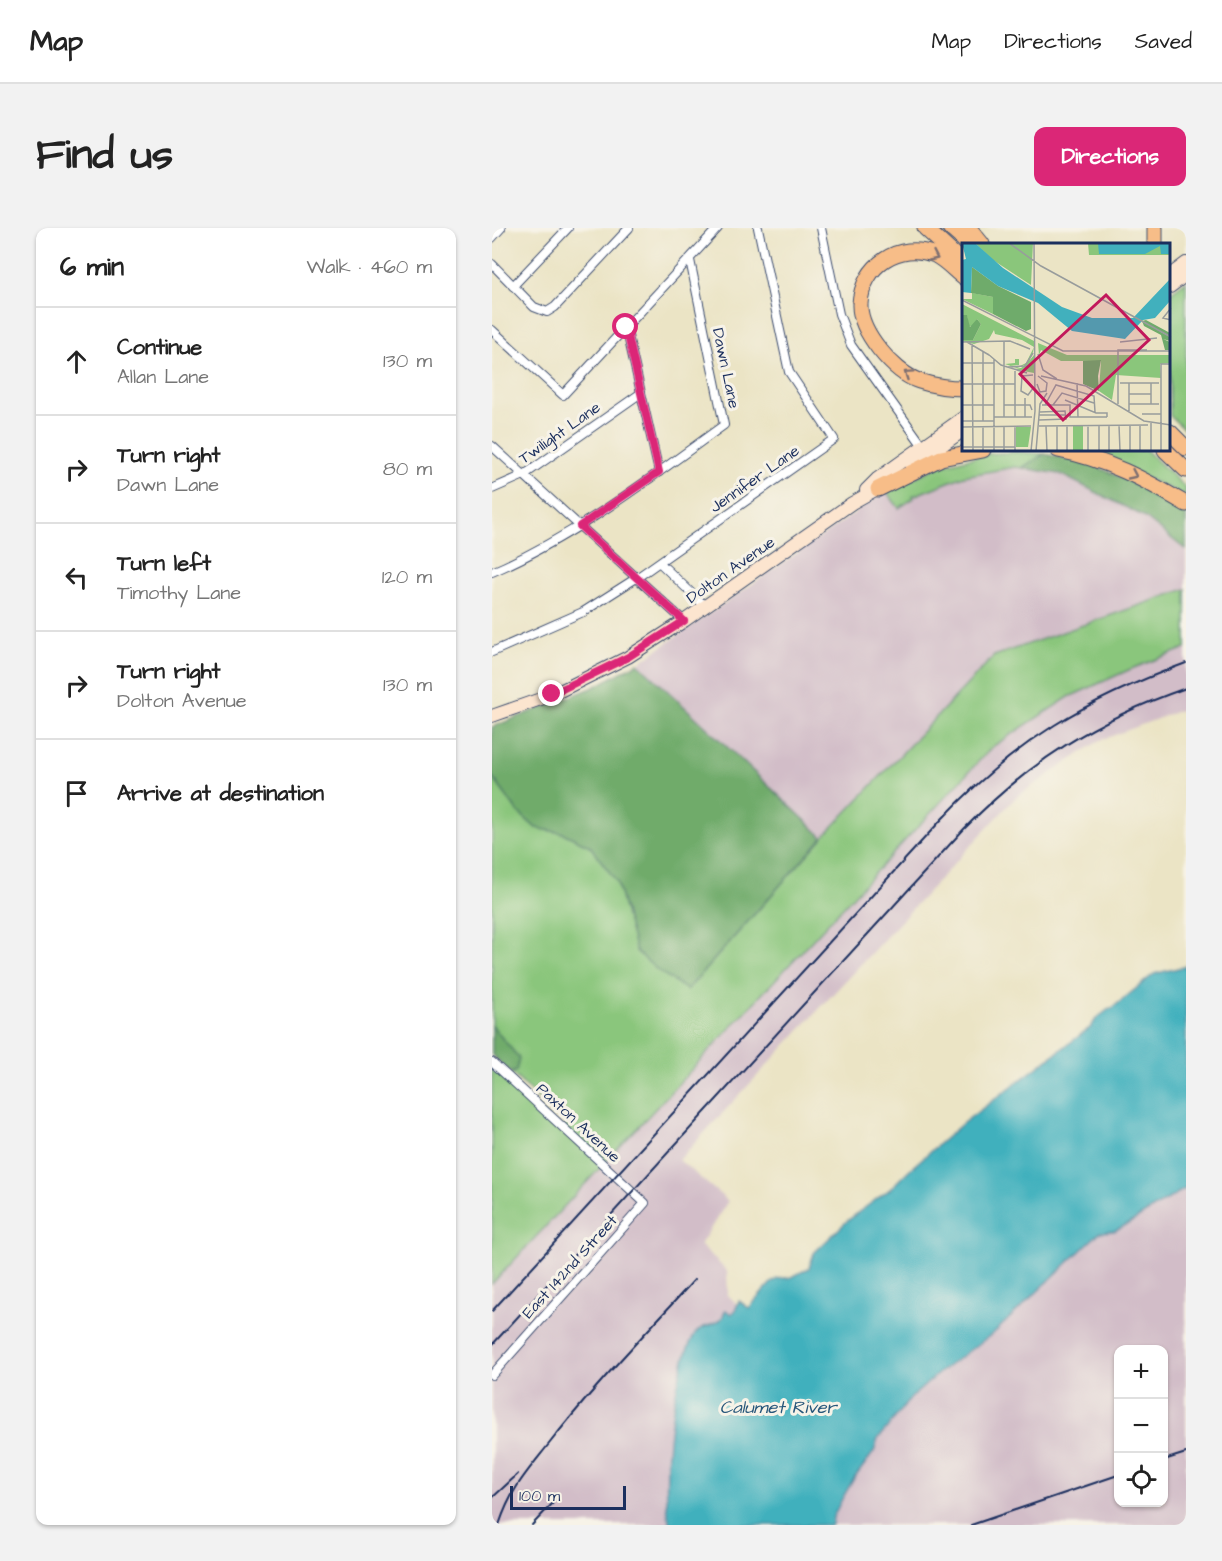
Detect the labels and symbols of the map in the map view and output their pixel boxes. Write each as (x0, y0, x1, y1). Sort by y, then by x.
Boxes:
inset map (962, 243, 1171, 452)
one-way arrow (928, 249, 939, 261)
route start (612, 313, 638, 339)
street label: Dawn Lane (707, 326, 745, 411)
one-way arrow (904, 370, 915, 381)
street label: Twilight Lane (514, 396, 606, 470)
street label: Jennifer Lane (705, 440, 804, 518)
one-way arrow (1127, 468, 1138, 480)
street label: Dolton Avenue (682, 531, 780, 609)
route end (538, 680, 564, 706)
street label: Paxton Avenue (531, 1078, 625, 1168)
street label: East 142nd Street (517, 1210, 623, 1323)
water label: Calumet River (720, 1395, 838, 1420)
scale bar (510, 1483, 626, 1510)

